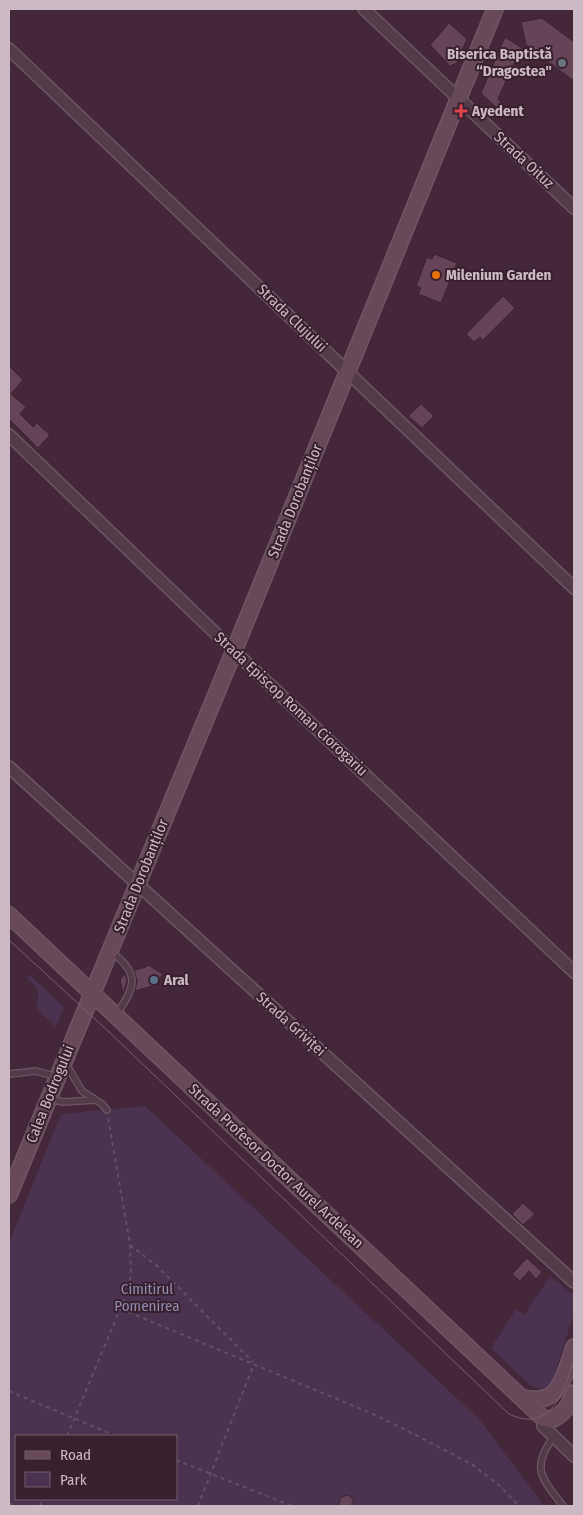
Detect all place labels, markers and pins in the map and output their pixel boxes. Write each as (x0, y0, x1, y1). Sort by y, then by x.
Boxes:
place label: Biserica Baptistă “Dragostea" (447, 45, 553, 80)
marker: Biserica Baptistă “Dragostea" (556, 57, 568, 69)
place label: Ayedent (471, 102, 524, 120)
marker: Ayedent (454, 104, 468, 118)
place label: Milenium Garden (446, 266, 552, 284)
marker: Milenium Garden (430, 269, 442, 281)
place label: Aral (163, 971, 190, 989)
marker: Aral (148, 974, 160, 986)

